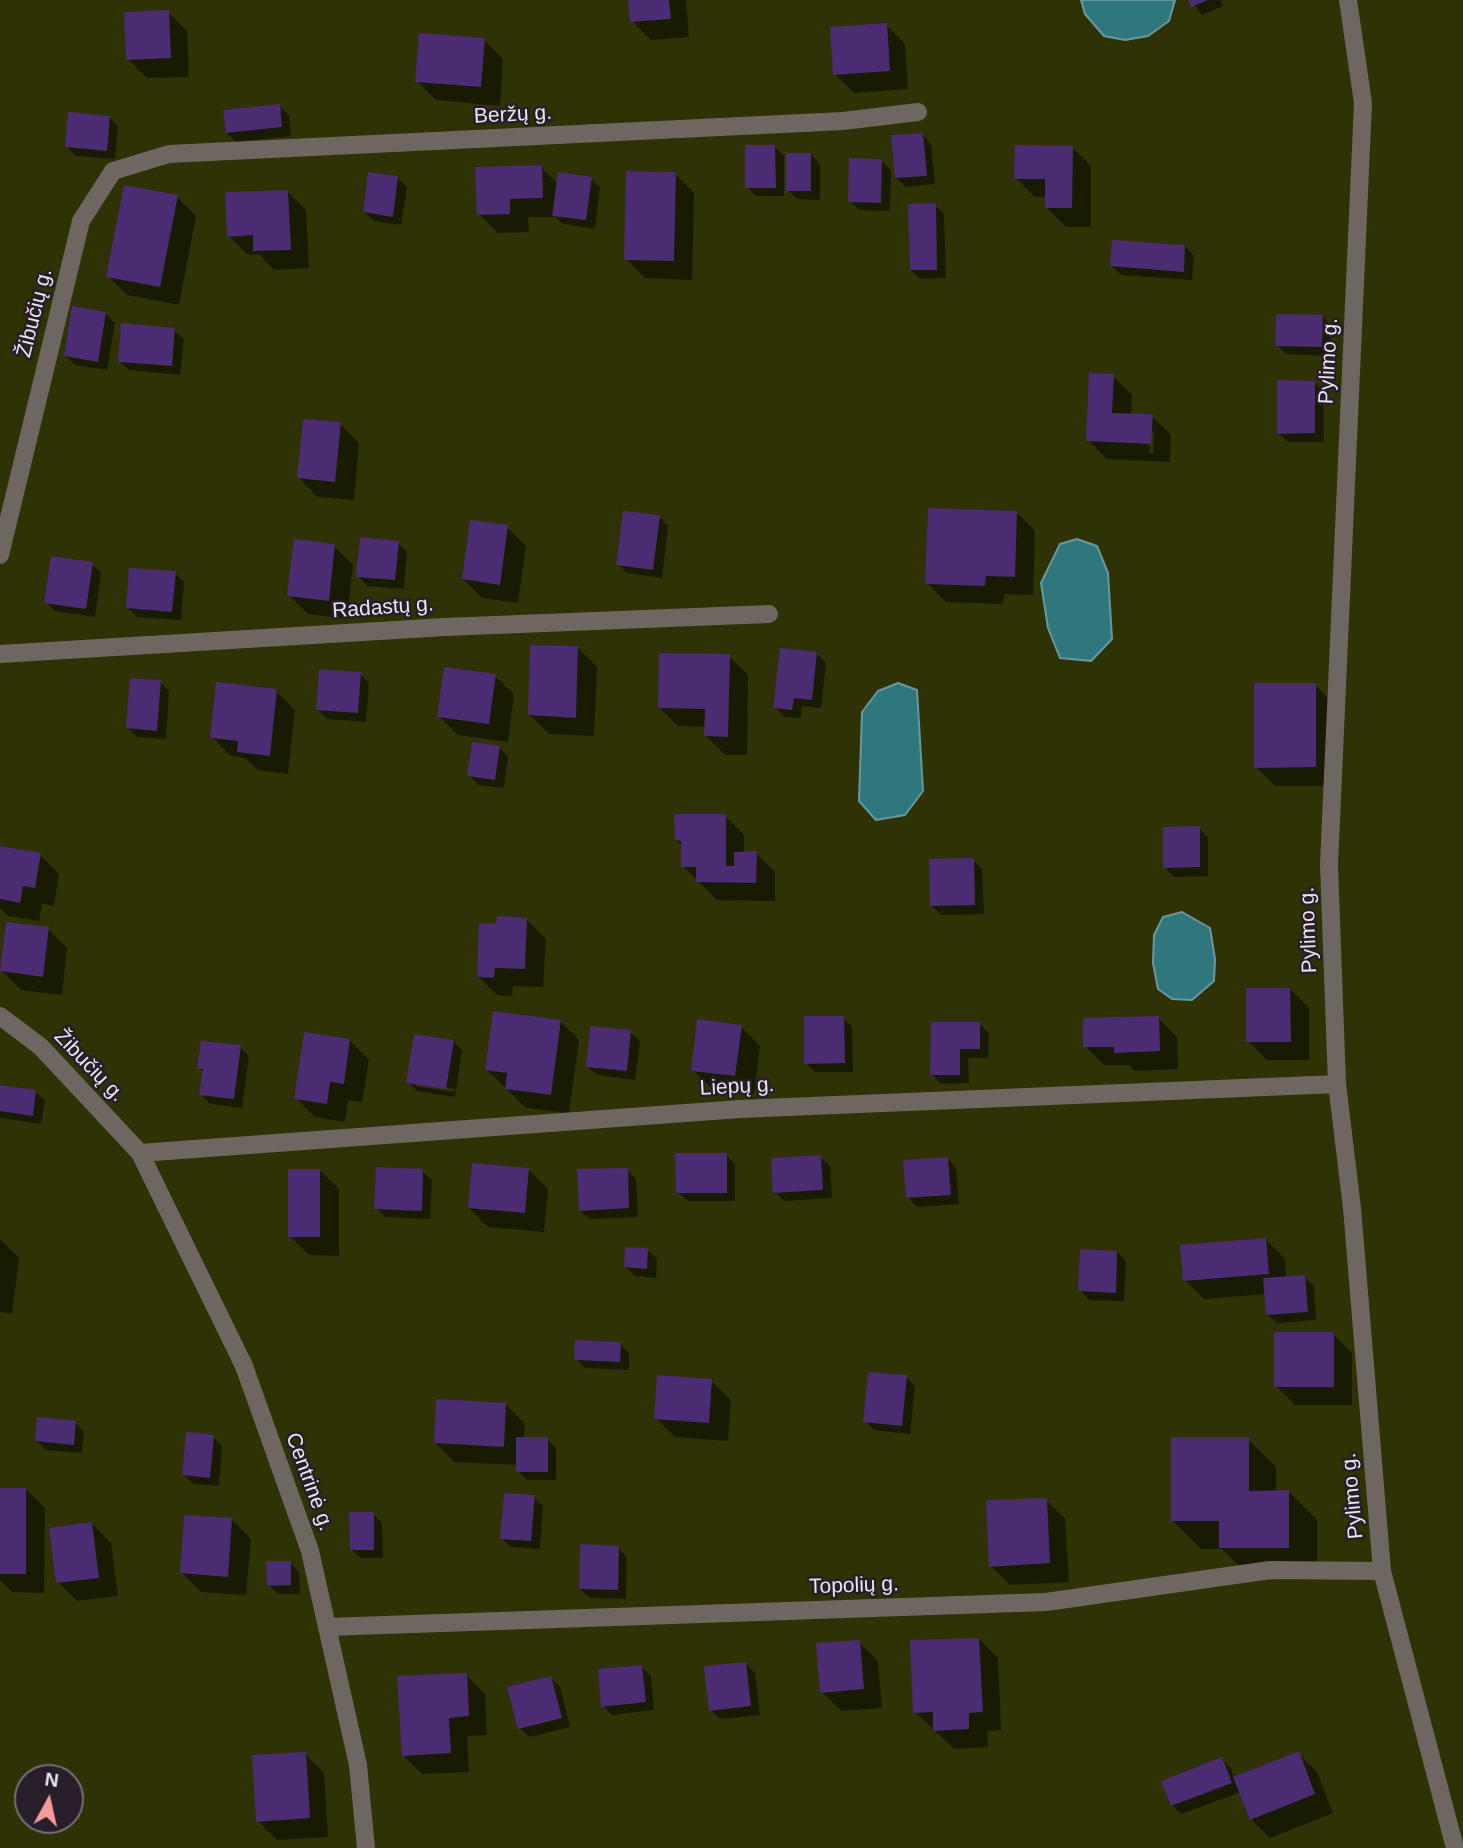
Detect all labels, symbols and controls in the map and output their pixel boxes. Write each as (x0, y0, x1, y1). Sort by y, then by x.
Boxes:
street label: Beržų g. (473, 100, 553, 130)
street label: Žibučių g. (12, 266, 58, 360)
street label: Pylimo g. (1314, 317, 1344, 405)
street label: Radastų g. (331, 592, 435, 624)
street label: Pylimo g. (1295, 886, 1323, 974)
street label: Žibučių g. (48, 1025, 130, 1107)
street label: Liepų g. (699, 1072, 775, 1102)
street label: Centrinė g. (280, 1429, 338, 1535)
street label: Pylimo g. (1337, 1452, 1369, 1540)
street label: Topolių g. (809, 1572, 899, 1600)
north arrow (14, 1764, 84, 1834)
text: N (43, 1768, 60, 1791)

